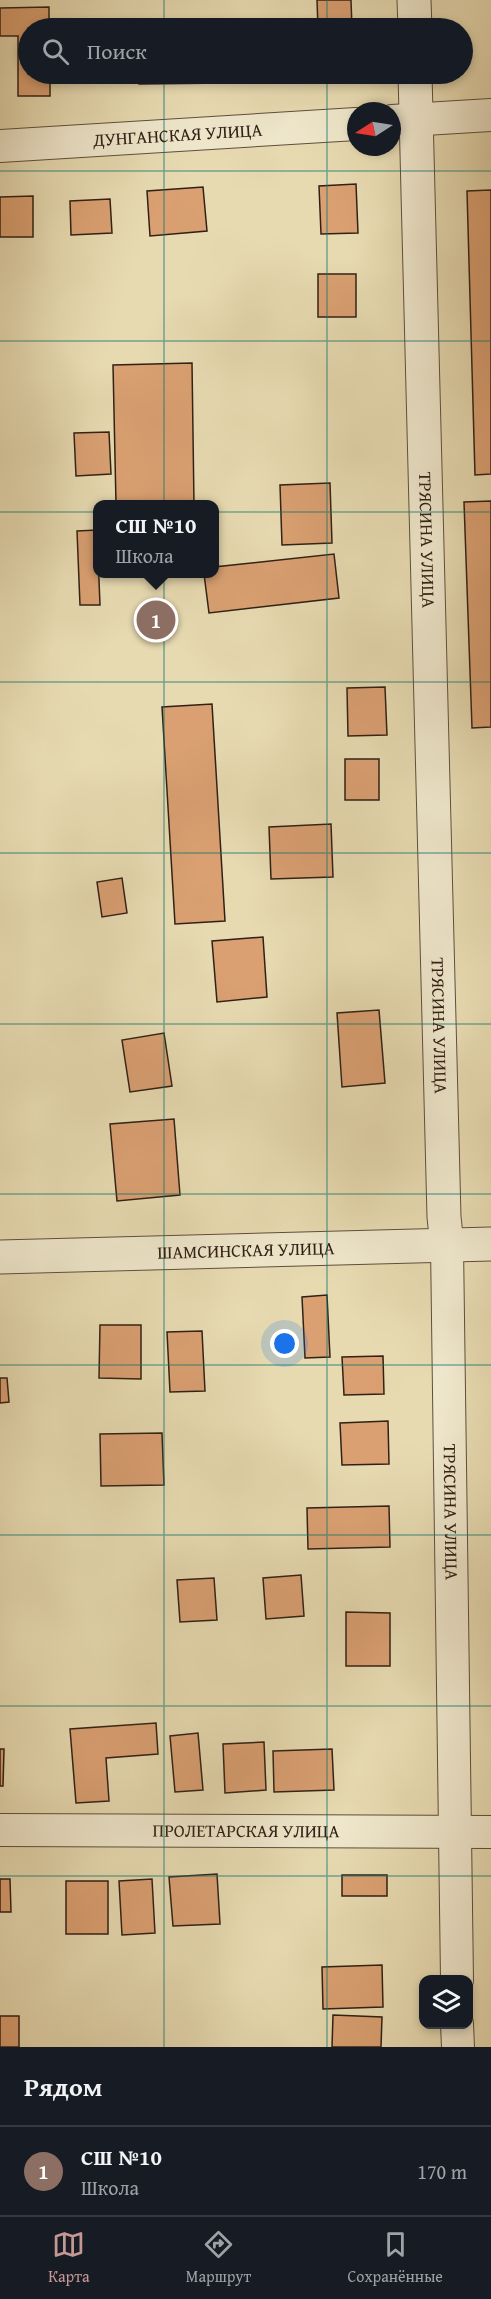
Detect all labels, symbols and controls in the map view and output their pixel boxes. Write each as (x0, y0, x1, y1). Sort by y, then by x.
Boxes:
search box (18, 18, 473, 84)
icon: search (39, 35, 72, 68)
text: Поиск (87, 35, 147, 67)
north arrow (347, 102, 401, 156)
street label: ДУНГАНСКАЯ УЛИЦА (91, 116, 263, 153)
street label: ТРЯСИНА УЛИЦА (412, 471, 443, 608)
popup (93, 500, 219, 578)
text: СШ №10 (116, 509, 196, 541)
text: Школа (116, 541, 174, 570)
pin: 1 (136, 598, 176, 642)
street label: ТРЯСИНА УЛИЦА (424, 957, 455, 1094)
street label: ШАМСИНСКАЯ УЛИЦА (157, 1234, 335, 1266)
your location (270, 1329, 299, 1358)
street label: ТРЯСИНА УЛИЦА (437, 1444, 466, 1580)
street label: ПРОЛЕТАРСКАЯ УЛИЦА (153, 1817, 340, 1844)
map controls (419, 1975, 473, 2029)
button: layers (419, 1975, 473, 2029)
text: Рядом (24, 2067, 102, 2106)
text: СШ №10 (81, 2141, 162, 2173)
text: 1 (38, 2157, 49, 2186)
text: 170 m (417, 2157, 467, 2186)
text: Школа (81, 2173, 139, 2202)
tab: Карта (48, 2228, 90, 2288)
tab: Маршрут (186, 2228, 251, 2288)
tab: Сохранённые (348, 2228, 443, 2288)

